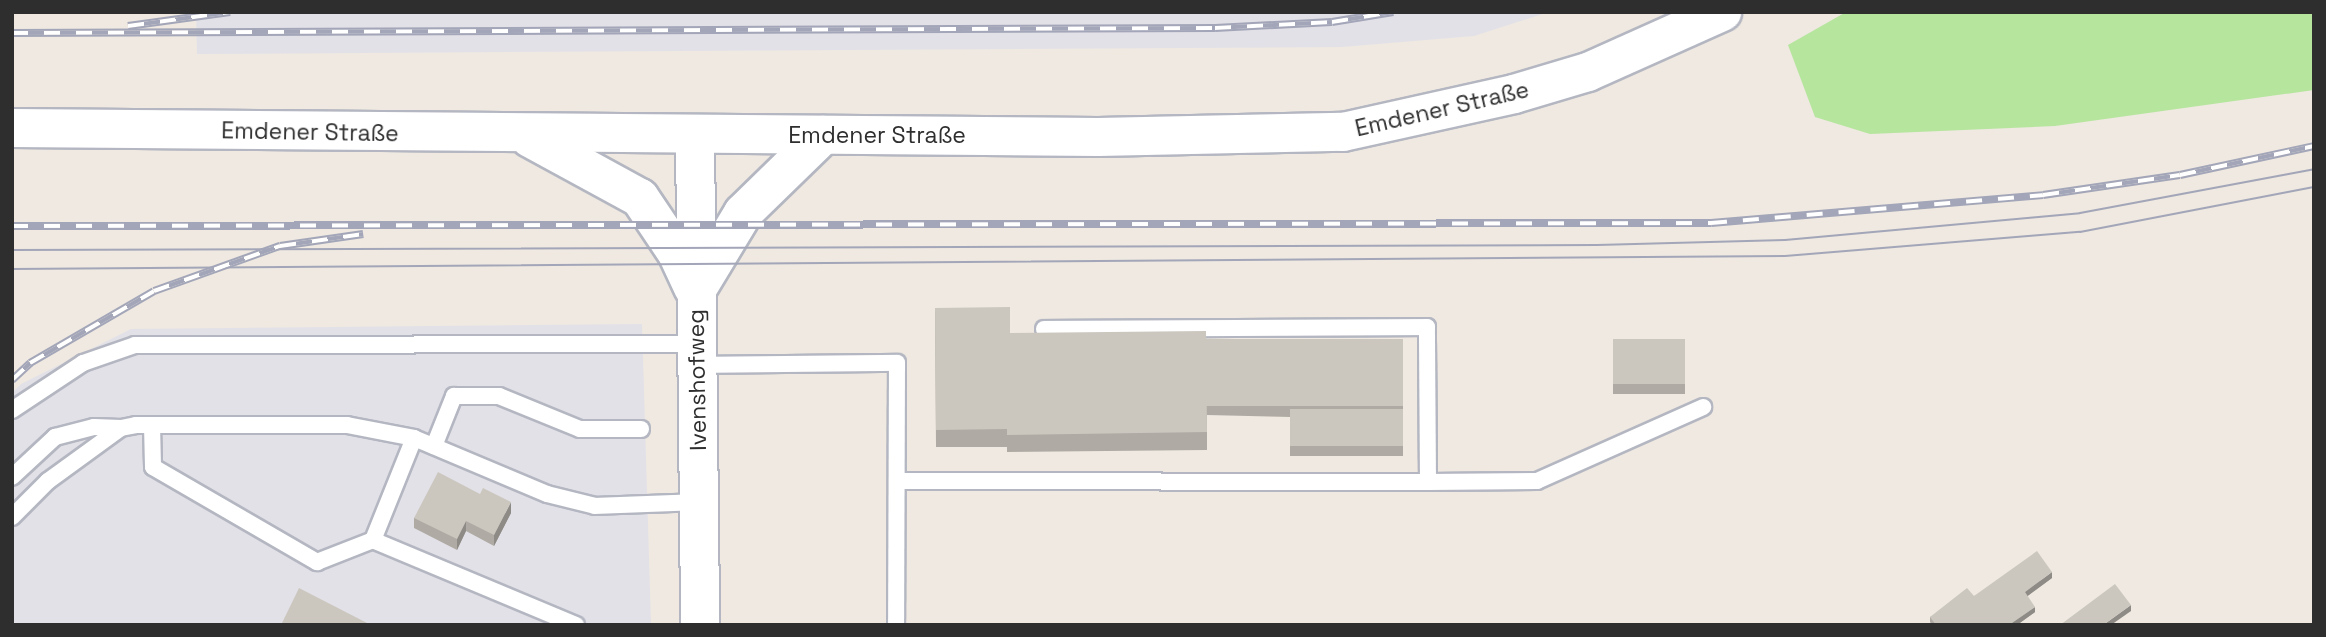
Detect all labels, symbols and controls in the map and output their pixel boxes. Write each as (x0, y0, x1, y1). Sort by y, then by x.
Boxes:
street label: Emdener Straße (1352, 76, 1532, 142)
street label: Emdener Straße (221, 117, 399, 147)
street label: Emdener Straße (788, 121, 966, 149)
street label: Ivenshofweg (682, 309, 712, 451)

